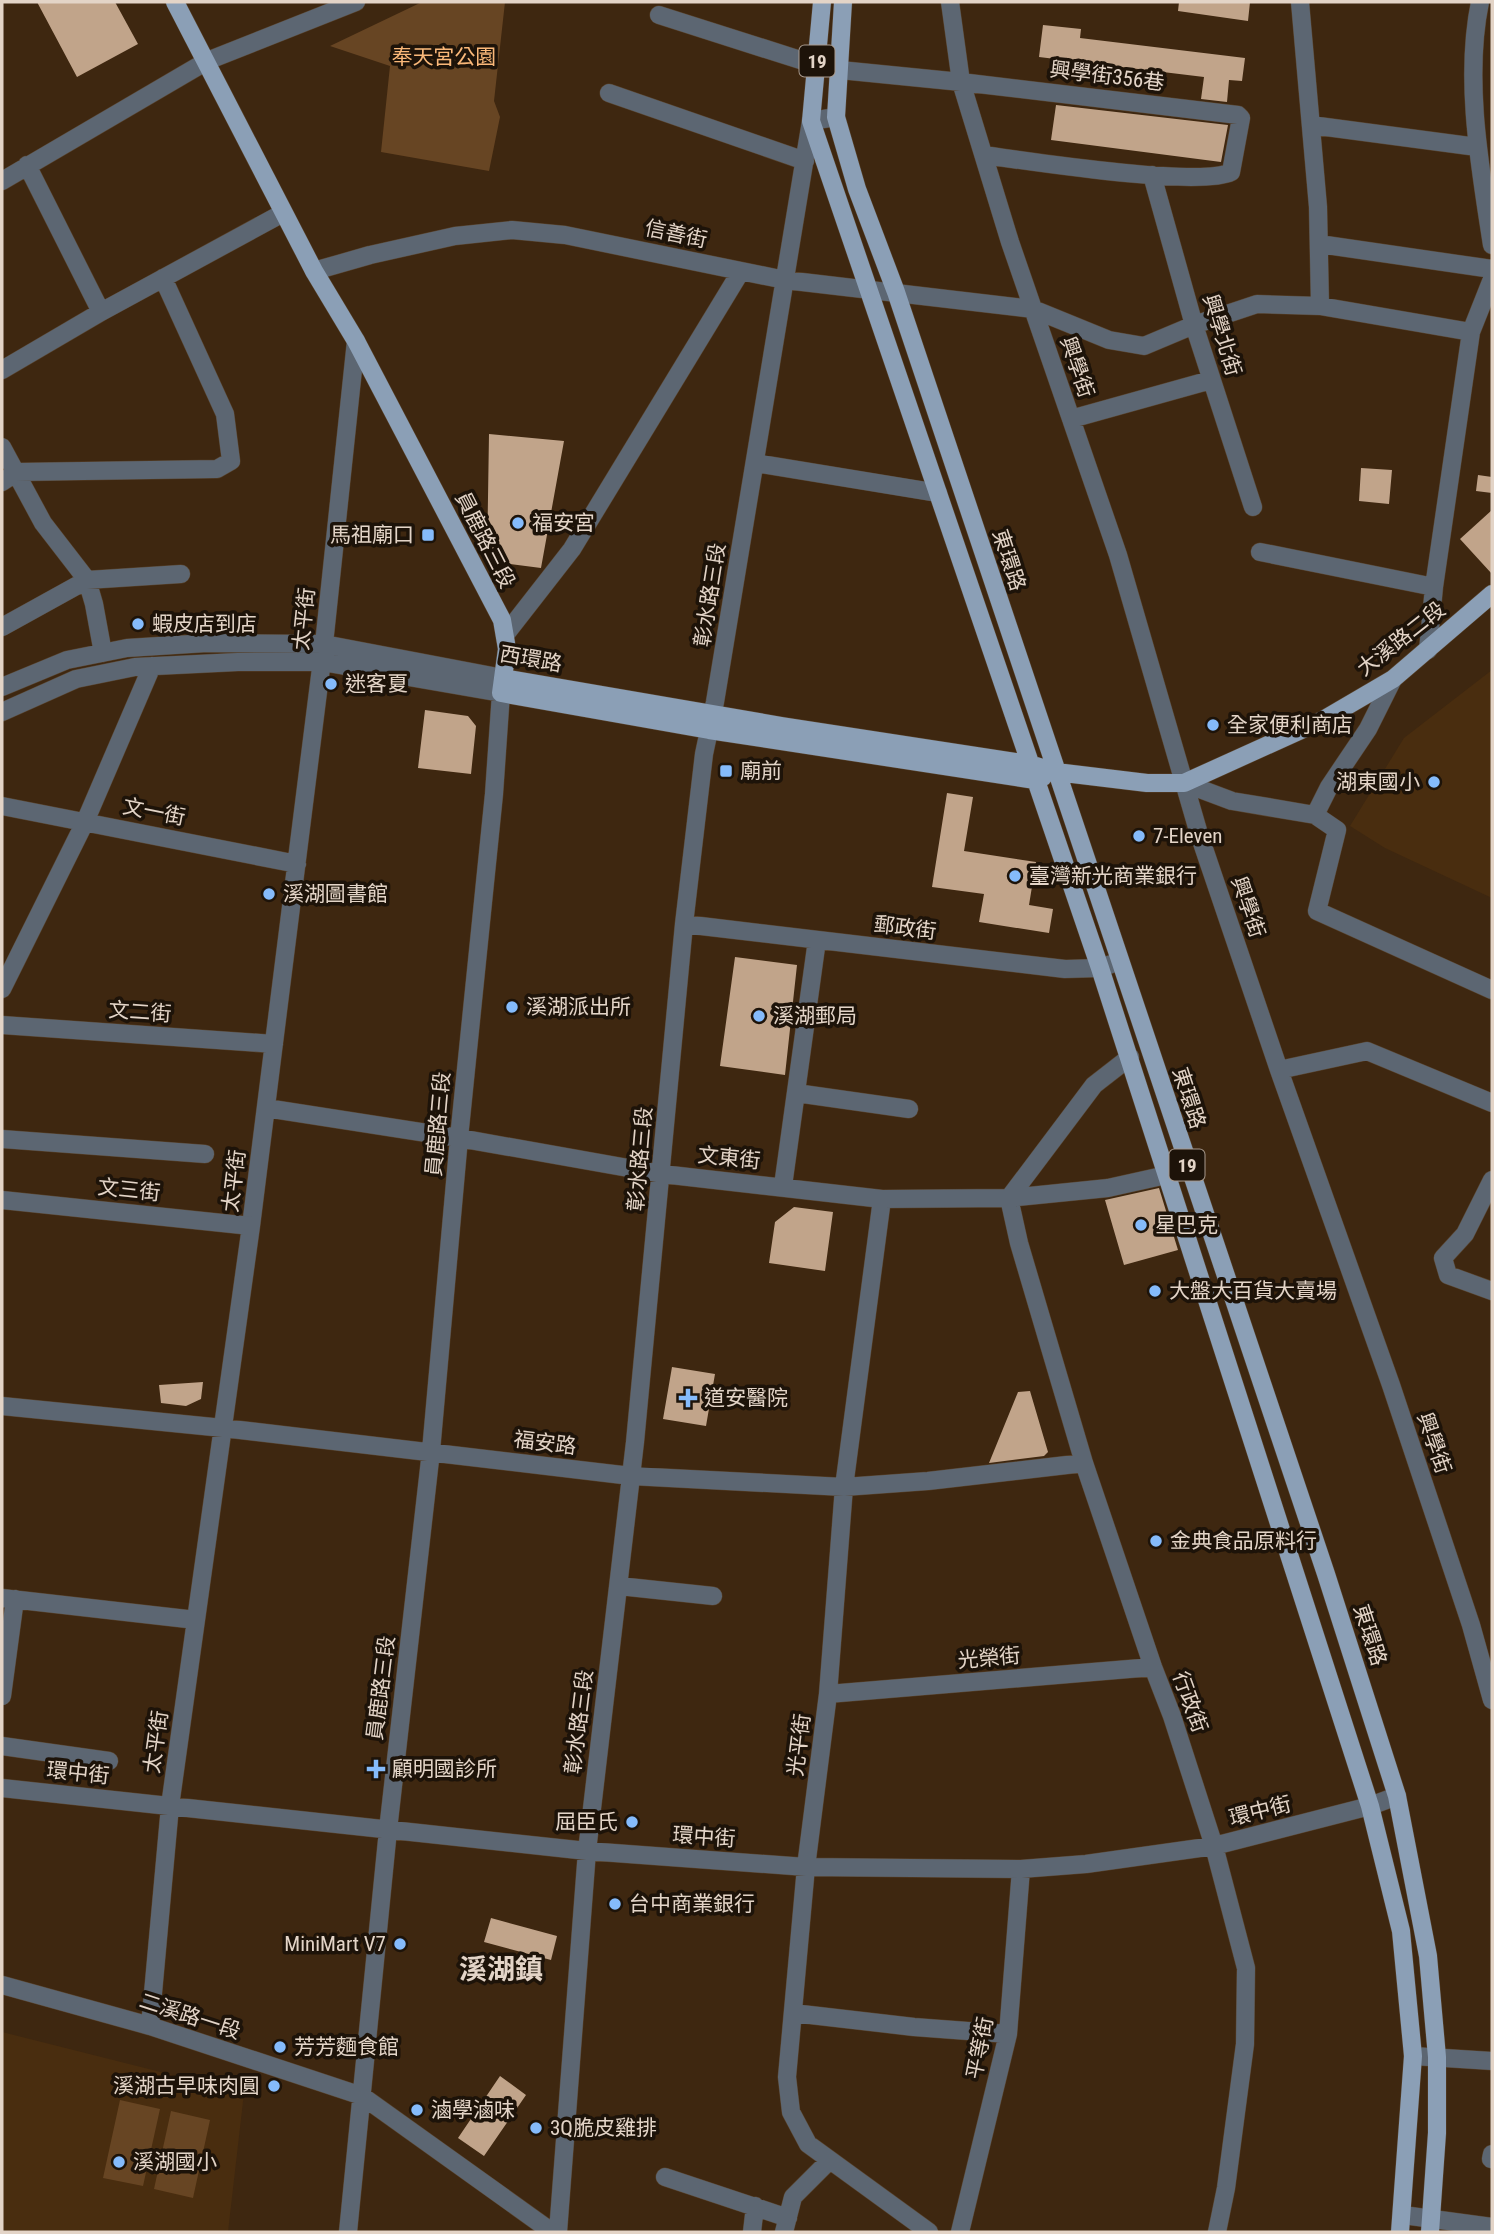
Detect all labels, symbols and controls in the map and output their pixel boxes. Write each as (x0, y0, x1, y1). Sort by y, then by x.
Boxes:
park label: 奉天宮公園 (392, 45, 497, 69)
road number: 19 (800, 45, 834, 76)
street label: 興學街356巷 (1048, 57, 1166, 95)
street label: 信善街 (643, 216, 709, 252)
street label: 興學北街 (1198, 291, 1246, 379)
street label: 興學街 (1055, 333, 1099, 401)
street label: 員鹿路三段 (450, 488, 520, 592)
place label: 福安宮 (532, 511, 595, 535)
marker: 福安宮 (510, 515, 526, 531)
place label: 馬祖廟口 (330, 523, 414, 547)
street label: 東環路 (988, 526, 1030, 594)
marker: 馬祖廟口 (420, 527, 436, 543)
street label: 彰水路三段 (690, 541, 730, 649)
street label: 太平街 (289, 586, 319, 652)
street label: 大溪路二段 (1352, 597, 1450, 681)
place label: 蝦皮店到店 (152, 612, 257, 636)
marker: 蝦皮店到店 (130, 616, 146, 632)
street label: 西環路 (498, 642, 564, 676)
place label: 迷客夏 (345, 672, 408, 696)
marker: 迷客夏 (323, 676, 339, 692)
place label: 全家便利商店 (1227, 713, 1353, 737)
marker: 全家便利商店 (1205, 717, 1221, 733)
place label: 廟前 (740, 759, 782, 783)
marker: 廟前 (718, 763, 734, 779)
place label: 湖東國小 (1336, 770, 1420, 794)
marker: 湖東國小 (1426, 774, 1442, 790)
street label: 文一街 (121, 794, 187, 830)
place label: 7-Eleven (1153, 824, 1222, 848)
marker: 7-Eleven (1131, 828, 1147, 844)
place label: 臺灣新光商業銀行 (1029, 864, 1197, 888)
marker: 臺灣新光商業銀行 (1007, 868, 1023, 884)
street label: 興學街 (1226, 873, 1270, 941)
place label: 溪湖圖書館 (283, 882, 388, 906)
marker: 溪湖圖書館 (261, 886, 277, 902)
street label: 郵政街 (872, 912, 938, 944)
place label: 溪湖派出所 (526, 995, 631, 1019)
street label: 文二街 (108, 998, 172, 1026)
marker: 溪湖派出所 (504, 999, 520, 1015)
place label: 溪湖郵局 (773, 1004, 857, 1028)
marker: 溪湖郵局 (751, 1008, 767, 1024)
street label: 東環路 (1168, 1064, 1210, 1132)
street label: 員鹿路三段 (421, 1071, 455, 1177)
street label: 彰水路三段 (623, 1106, 657, 1212)
street label: 文東街 (696, 1143, 762, 1173)
street label: 太平街 (218, 1148, 250, 1214)
road number: 19 (1170, 1149, 1204, 1180)
street label: 文三街 (96, 1175, 162, 1205)
place label: 星巴克 (1155, 1213, 1218, 1237)
marker: 星巴克 (1133, 1217, 1149, 1233)
place label: 大盤大百貨大賣場 (1169, 1279, 1337, 1303)
marker: 大盤大百貨大賣場 (1147, 1283, 1163, 1299)
place label: 道安醫院 (704, 1386, 788, 1410)
marker: 道安醫院 (678, 1388, 698, 1408)
street label: 興學街 (1412, 1409, 1456, 1477)
street label: 福安路 (512, 1427, 578, 1459)
place label: 金典食品原料行 (1170, 1529, 1317, 1553)
marker: 金典食品原料行 (1148, 1533, 1164, 1549)
street label: 東環路 (1349, 1601, 1391, 1669)
street label: 員鹿路三段 (363, 1634, 399, 1742)
street label: 光榮街 (957, 1643, 1021, 1673)
street label: 彰水路三段 (561, 1668, 597, 1776)
street label: 行政街 (1168, 1668, 1212, 1736)
street label: 太平街 (140, 1709, 172, 1775)
street label: 光平街 (783, 1712, 815, 1778)
place label: 顧明國診所 (392, 1757, 497, 1781)
street label: 環中街 (45, 1758, 111, 1788)
marker: 顧明國診所 (366, 1759, 386, 1779)
street label: 環中街 (1227, 1792, 1293, 1830)
place label: 屈臣氏 (555, 1810, 618, 1834)
marker: 屈臣氏 (624, 1814, 640, 1830)
street label: 環中街 (672, 1823, 736, 1851)
place label: 台中商業銀行 (629, 1892, 755, 1916)
marker: 台中商業銀行 (607, 1896, 623, 1912)
place label: MiniMart V7 (284, 1932, 386, 1956)
marker: MiniMart V7 (392, 1936, 408, 1952)
district label: 溪湖鎮 (459, 1953, 543, 1986)
street label: 二溪路一段 (136, 1988, 244, 2044)
street label: 平等街 (962, 2015, 998, 2081)
place label: 芳芳麵食館 (294, 2035, 399, 2059)
marker: 芳芳麵食館 (272, 2039, 288, 2055)
place label: 溪湖古早味肉圓 (113, 2074, 260, 2098)
marker: 溪湖古早味肉圓 (266, 2078, 282, 2094)
place label: 滷學滷味 (431, 2098, 515, 2122)
marker: 滷學滷味 (409, 2102, 425, 2118)
place label: 3Q脆皮雞排 (550, 2116, 657, 2140)
marker: 3Q脆皮雞排 (528, 2120, 544, 2136)
place label: 溪湖國小 (133, 2150, 217, 2174)
marker: 溪湖國小 (111, 2154, 127, 2170)

